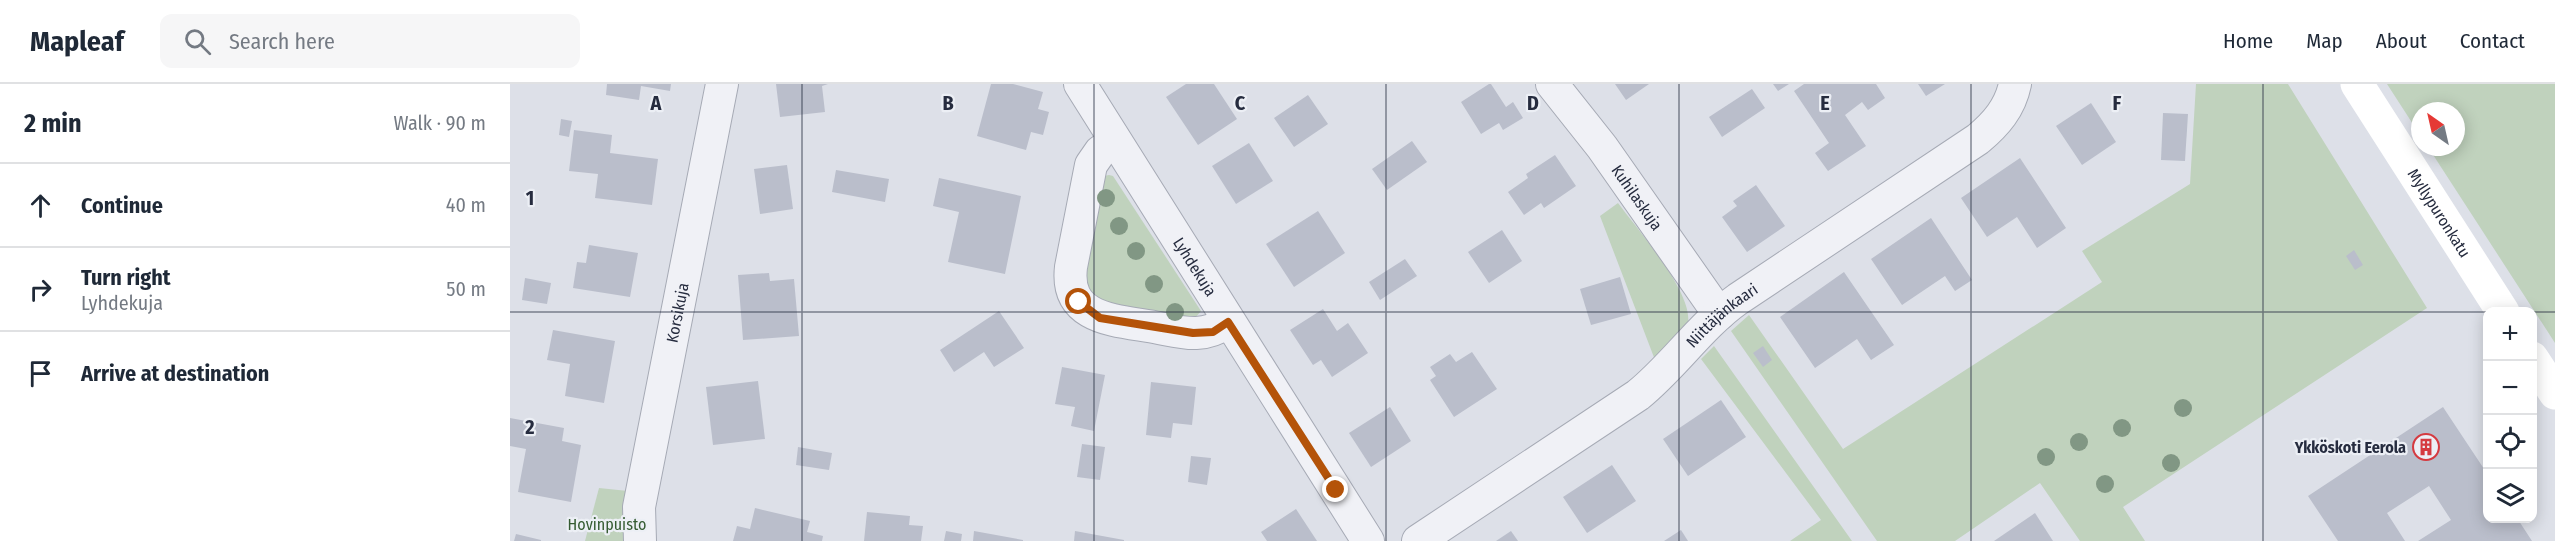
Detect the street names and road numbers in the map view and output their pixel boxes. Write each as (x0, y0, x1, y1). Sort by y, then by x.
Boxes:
street label: Kuhilaskuja (1607, 161, 1666, 234)
street label: Myllypuronkatu (2404, 165, 2474, 261)
street label: Lyhdekuja (1169, 234, 1220, 300)
street label: Niittäjänkaari (1682, 280, 1761, 351)
street label: Korsikuja (662, 281, 693, 344)

